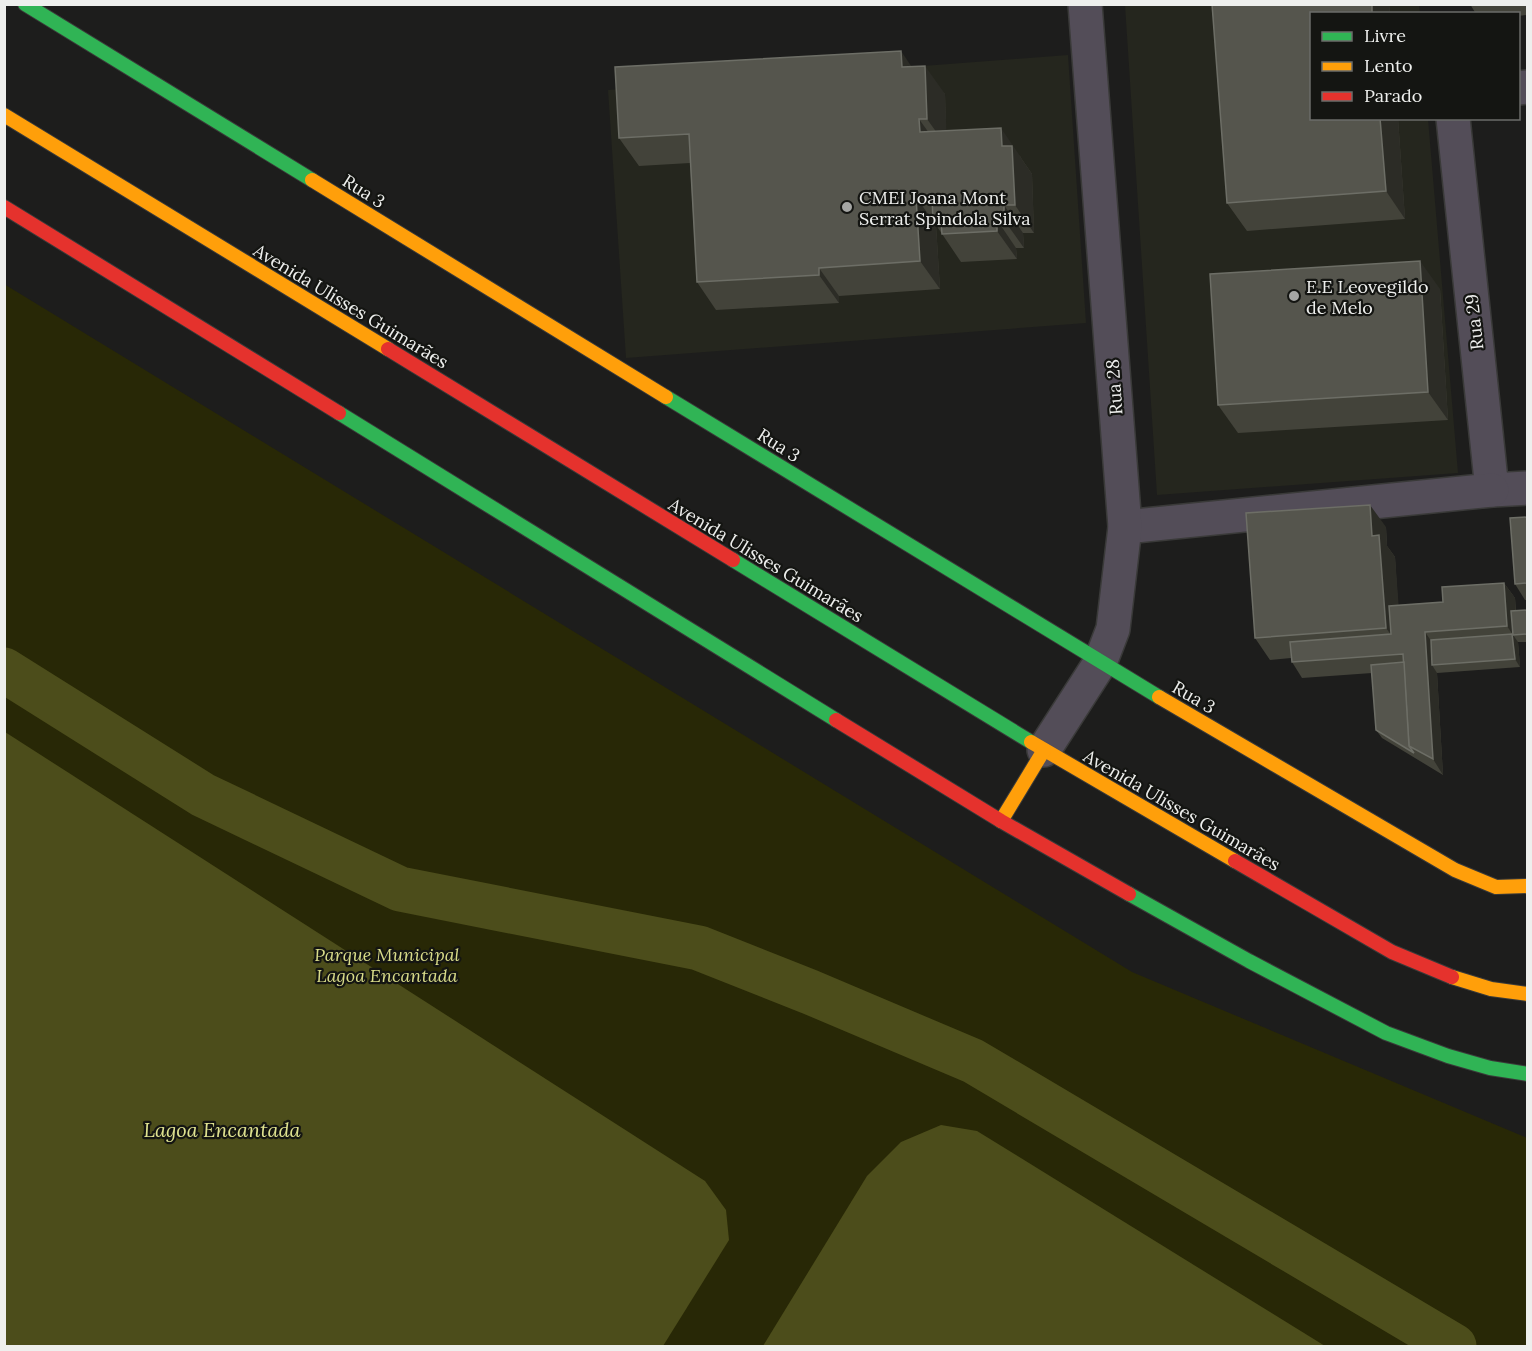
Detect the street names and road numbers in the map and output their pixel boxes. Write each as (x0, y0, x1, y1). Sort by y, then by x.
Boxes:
street label: Rua 3 (338, 169, 390, 213)
street label: Avenida Ulisses Guimarães (248, 238, 453, 373)
street label: Rua 29 (1460, 293, 1488, 351)
street label: Rua 28 (1101, 358, 1127, 416)
street label: Rua 3 (753, 423, 805, 467)
street label: Avenida Ulisses Guimarães (663, 492, 868, 627)
street label: Rua 3 (1168, 676, 1220, 718)
street label: Avenida Ulisses Guimarães (1079, 744, 1284, 876)

